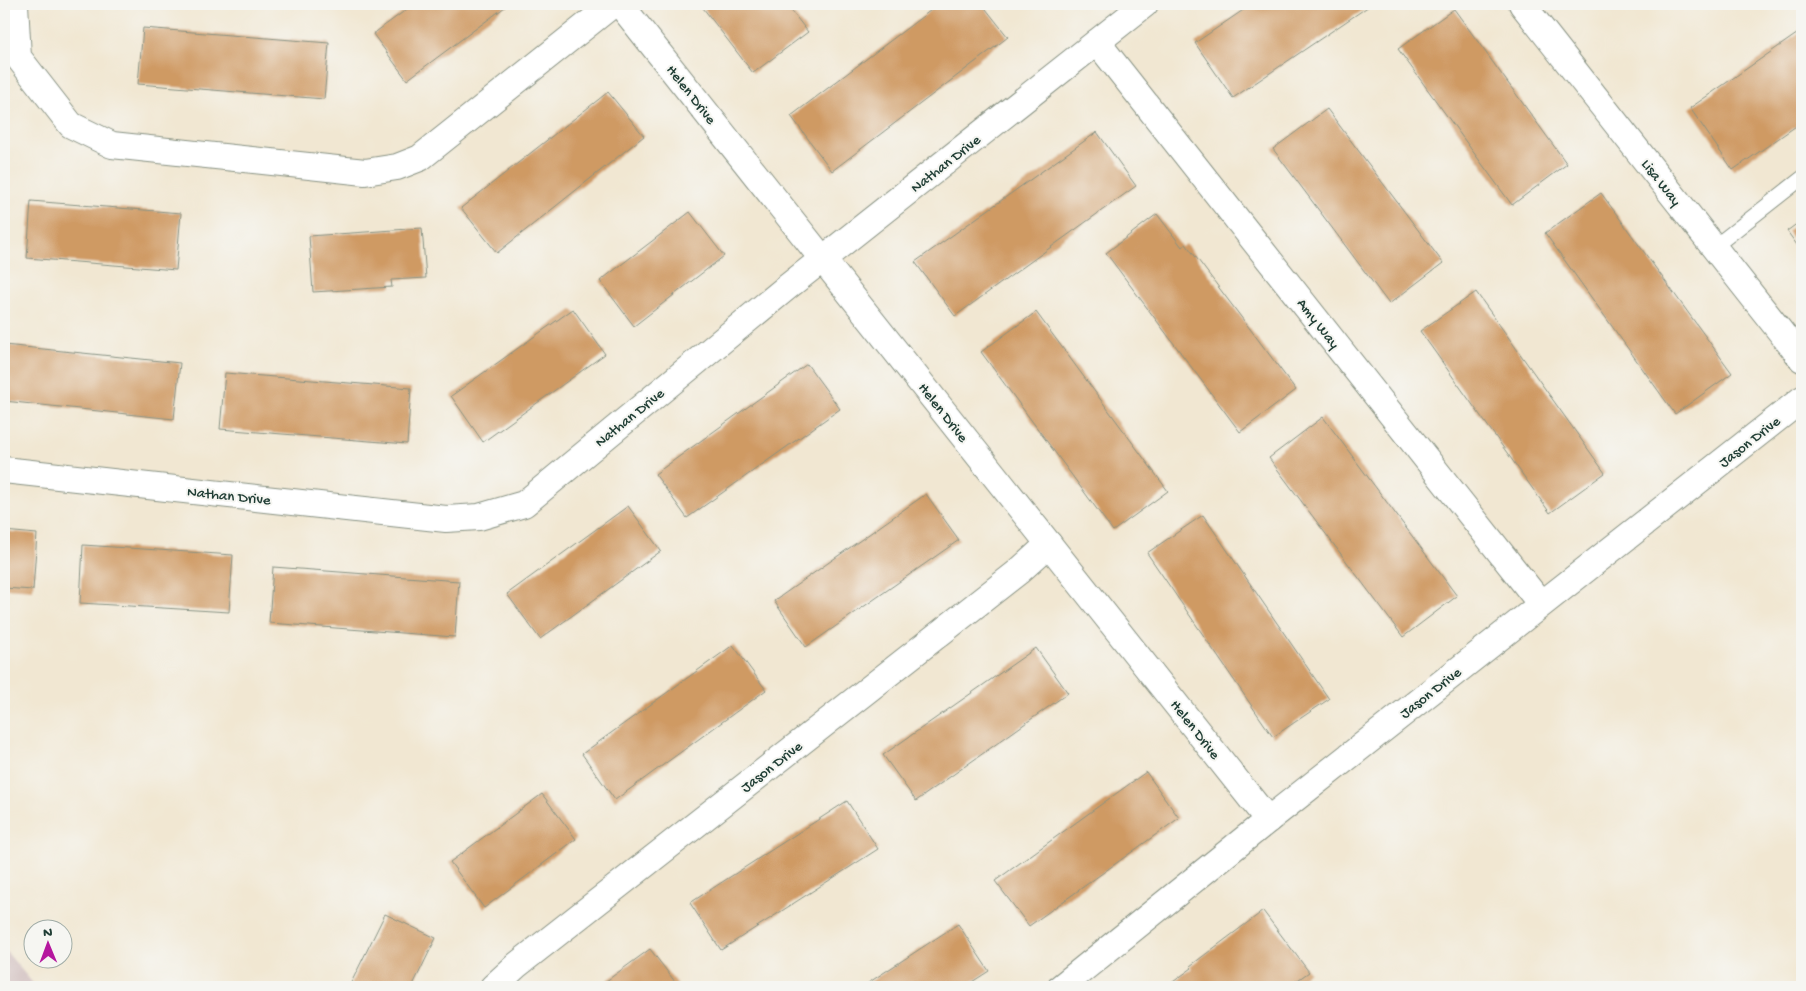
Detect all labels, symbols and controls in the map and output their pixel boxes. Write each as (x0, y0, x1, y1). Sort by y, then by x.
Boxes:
street label: Helen Drive (662, 62, 719, 129)
street label: Nathan Drive (908, 131, 985, 198)
street label: Lisa Way (1637, 156, 1685, 211)
street label: Amy Way (1292, 295, 1343, 353)
street label: Helen Drive (914, 380, 971, 447)
street label: Nathan Drive (592, 385, 669, 452)
street label: Jason Drive (1716, 413, 1785, 472)
street label: Nathan Drive (186, 484, 272, 510)
street label: Jason Drive (1397, 664, 1466, 723)
street label: Helen Drive (1166, 697, 1223, 764)
street label: Jason Drive (738, 738, 807, 797)
north arrow (22, 918, 72, 968)
text: N (43, 925, 53, 942)

